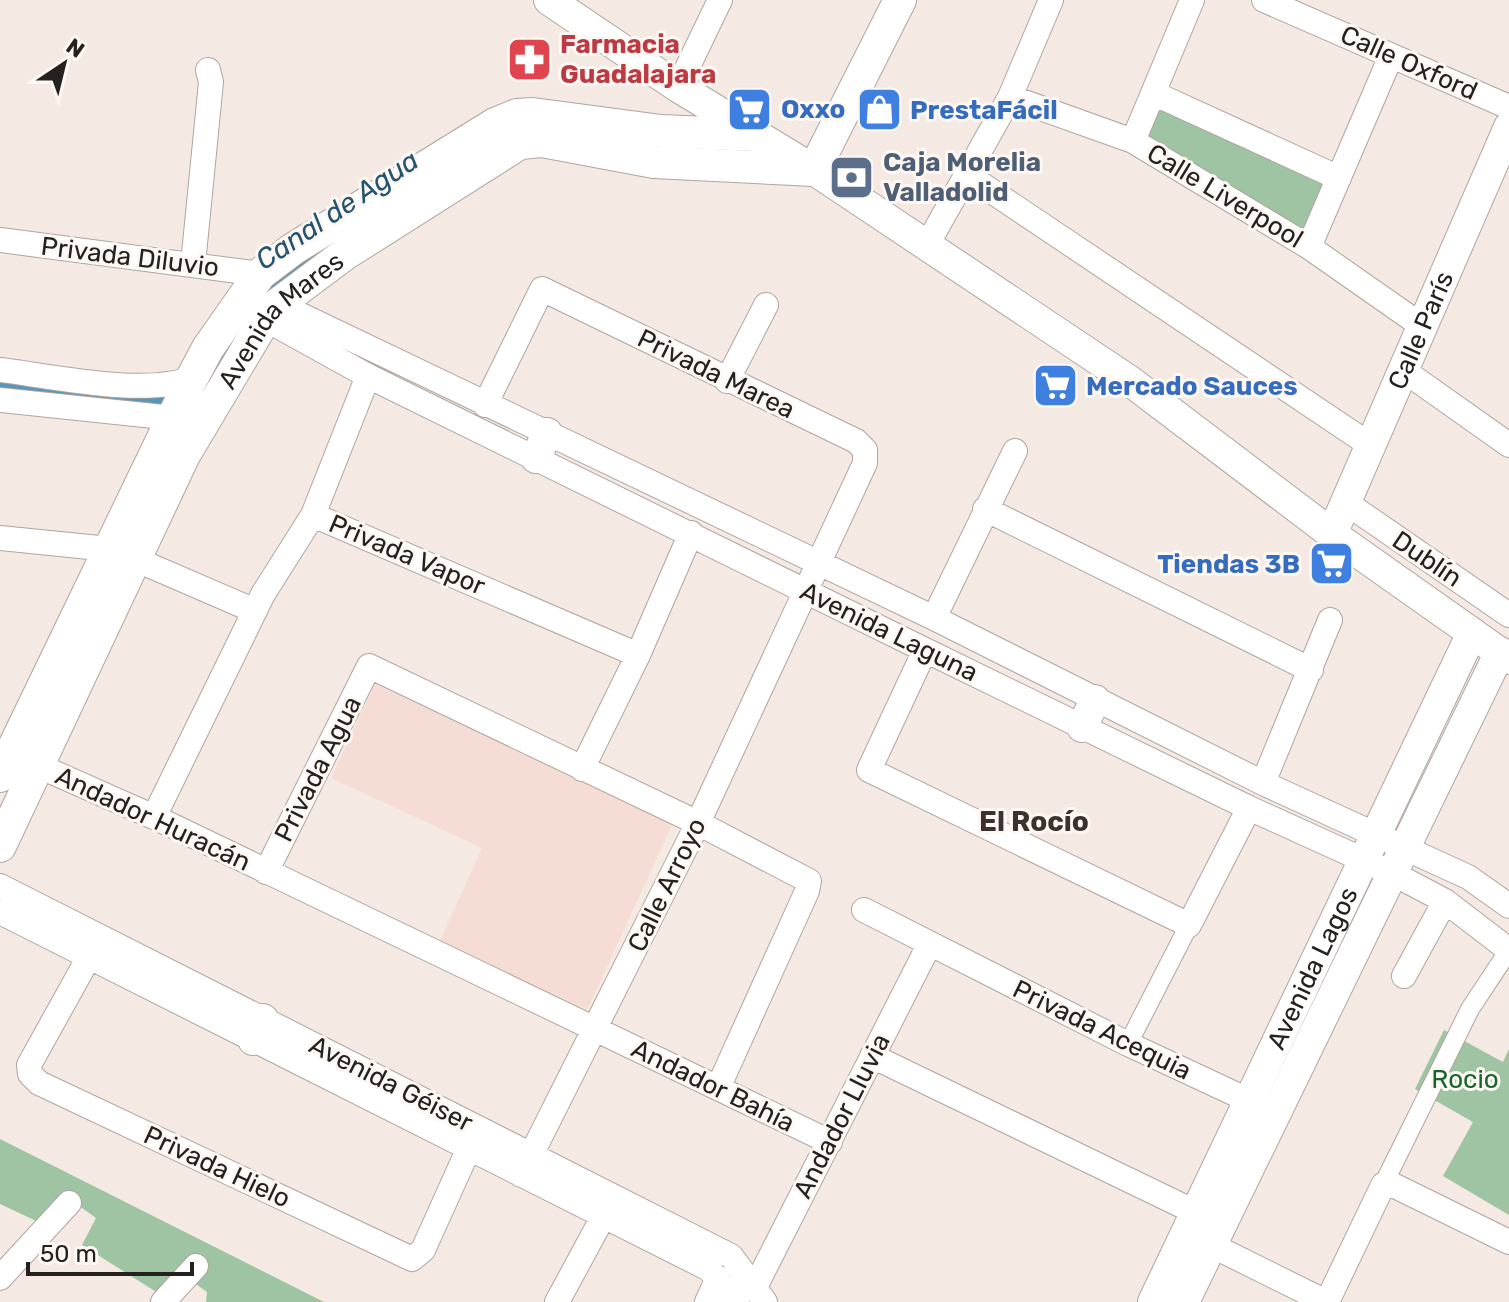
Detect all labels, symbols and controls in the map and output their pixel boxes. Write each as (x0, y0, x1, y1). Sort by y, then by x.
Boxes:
street label: Calle Oxford (1336, 19, 1482, 107)
north arrow (24, 24, 104, 104)
place label: Farmacia Guadalajara (560, 29, 716, 90)
text: N (61, 32, 89, 64)
pharmacy icon: Farmacia Guadalajara (505, 35, 553, 83)
supermarket icon: Oxxo (726, 85, 774, 133)
shop icon: PrestaFácil (855, 86, 903, 134)
place label: Oxxo (781, 94, 845, 125)
place label: PrestaFácil (910, 95, 1058, 126)
street label: Calle Liverpool (1141, 137, 1309, 255)
water label: Canal de Agua (249, 143, 425, 277)
place label: Caja Morelia Valladolid (883, 147, 1041, 208)
bank icon: Caja Morelia Valladolid (828, 153, 876, 201)
street label: Privada Diluvio (39, 231, 221, 283)
street label: Avenida Mares (212, 245, 350, 394)
street label: Calle París (1381, 267, 1460, 394)
street label: Privada Marea (632, 323, 800, 425)
supermarket icon: Mercado Sauces (1031, 362, 1079, 410)
place label: Mercado Sauces (1086, 371, 1298, 402)
street label: Privada Vapor (324, 508, 490, 602)
street label: Dublín (1386, 525, 1468, 593)
supermarket icon: Tiendas 3B (1307, 540, 1355, 588)
place label: Tiendas 3B (1157, 549, 1300, 580)
street label: Avenida Laguna (795, 576, 983, 688)
street label: Privada Agua (268, 691, 368, 847)
street label: Andador Huracán (50, 760, 256, 878)
district label: El Rocío (979, 805, 1089, 838)
street label: Calle Arroyo (621, 813, 713, 957)
street label: Avenida Lagos (1260, 882, 1364, 1054)
street label: Privada Acequia (1008, 973, 1196, 1087)
street label: Andador Lluvia (787, 1028, 897, 1204)
street label: Avenida Géiser (304, 1029, 478, 1139)
street label: Andador Bahía (627, 1033, 799, 1139)
park label: Rocio (1431, 1064, 1499, 1095)
street label: Privada Hielo (139, 1120, 295, 1214)
scale bar (28, 1226, 192, 1276)
text: 50 m (40, 1240, 97, 1268)

